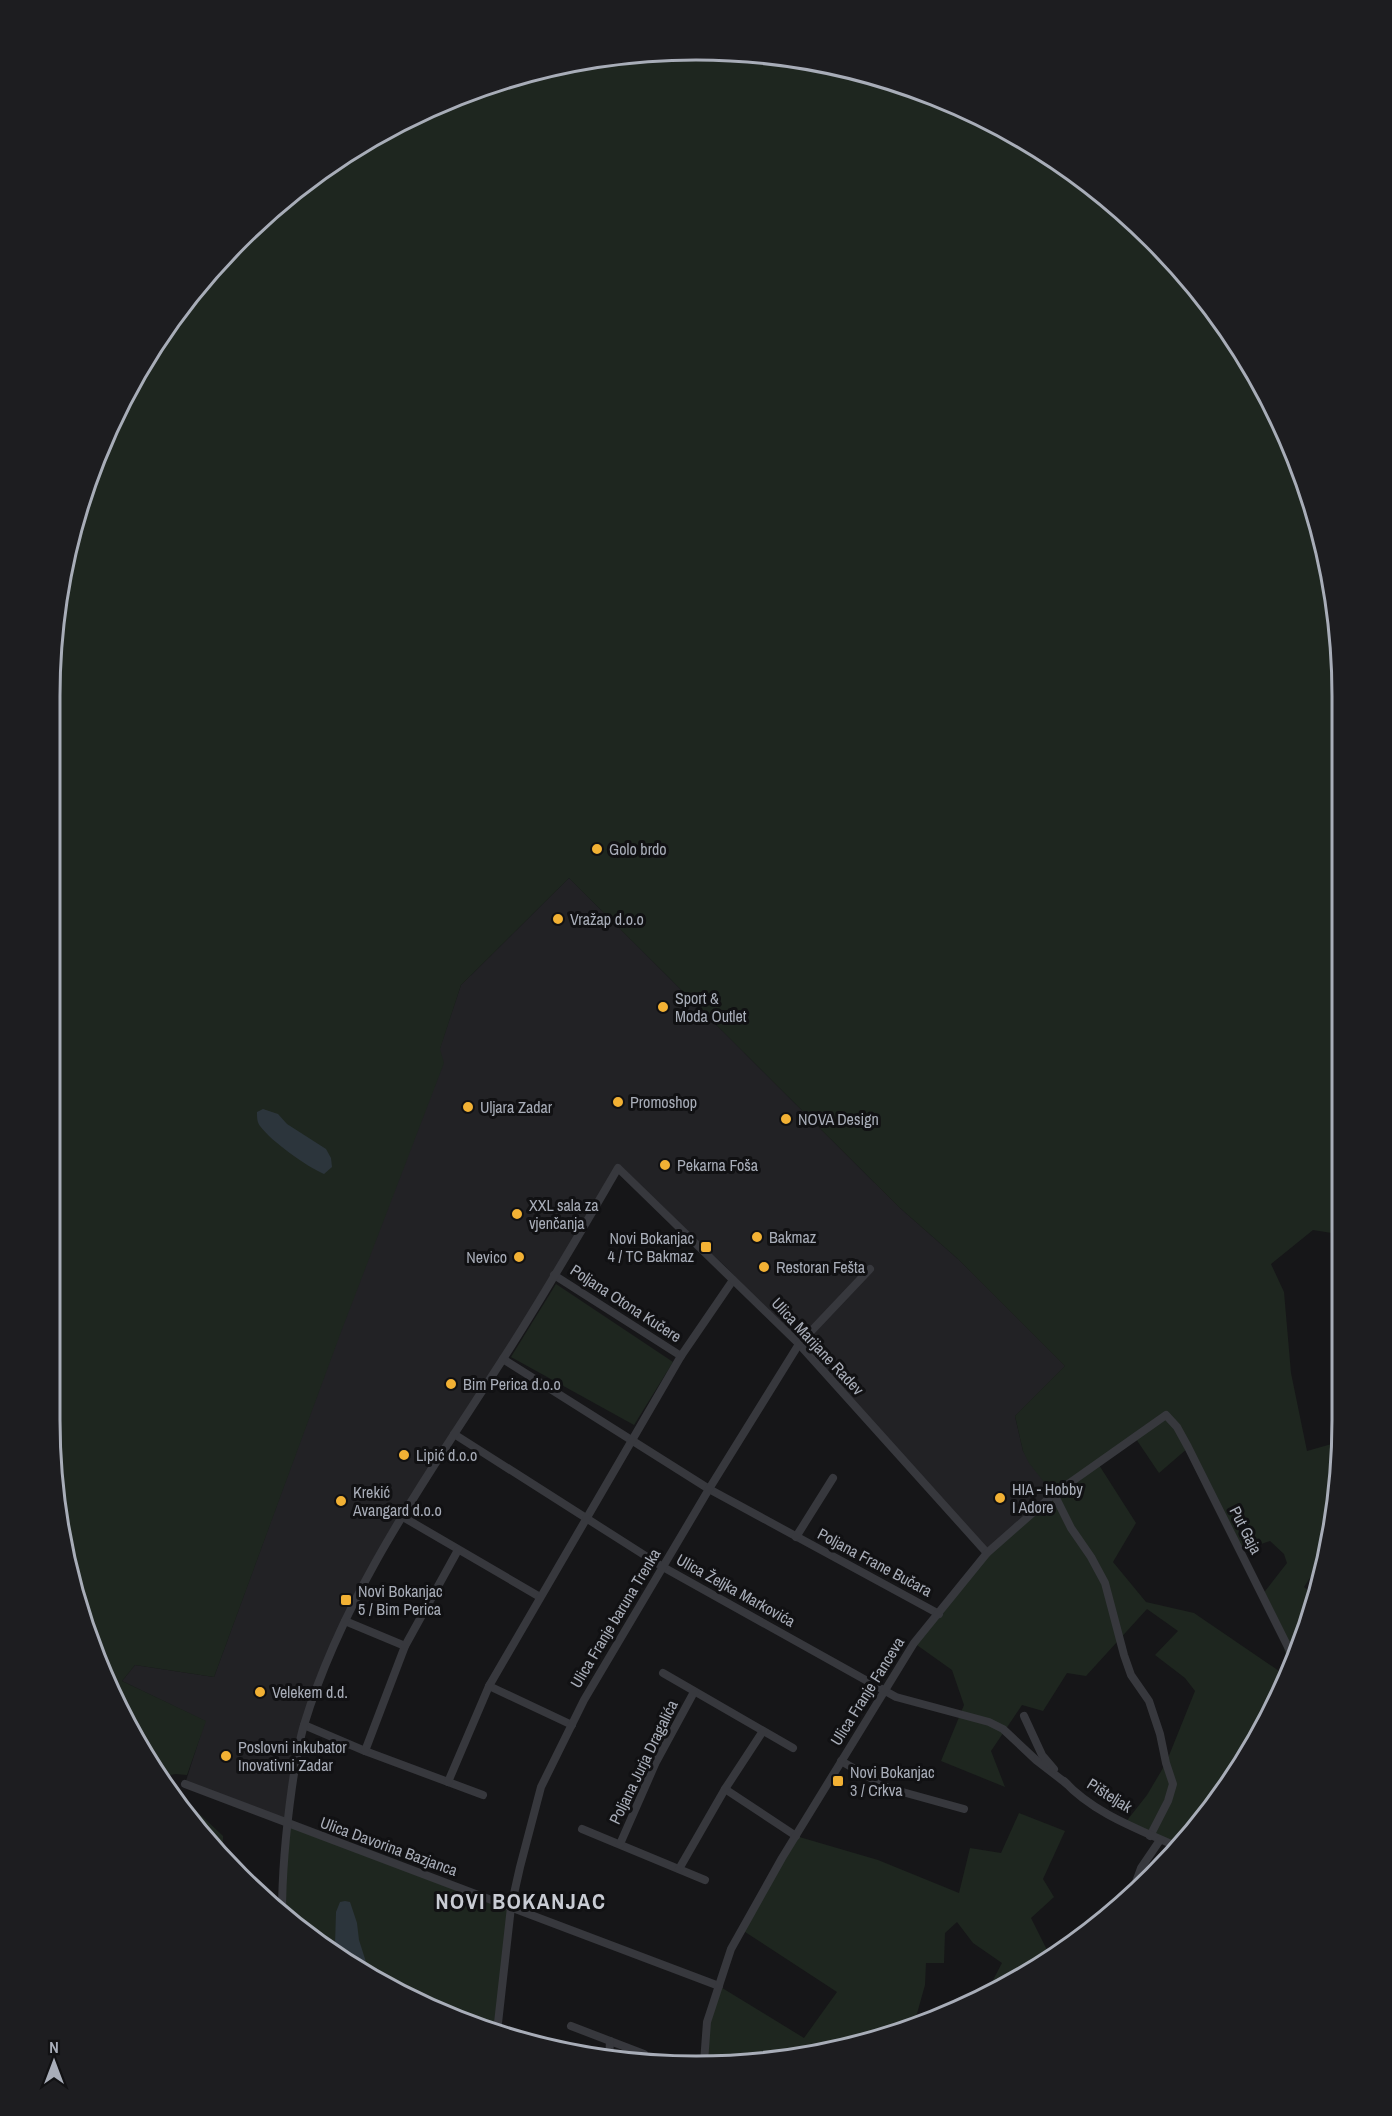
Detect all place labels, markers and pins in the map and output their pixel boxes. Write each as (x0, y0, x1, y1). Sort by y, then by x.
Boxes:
place label: Golo brdo (609, 838, 667, 860)
marker: Golo brdo (590, 842, 604, 856)
place label: Vražap d.o.o (570, 908, 644, 930)
marker: Vražap d.o.o (551, 912, 565, 926)
place label: Sport & Moda Outlet (675, 987, 747, 1027)
marker: Sport & Moda Outlet (656, 1000, 670, 1014)
place label: Promoshop (630, 1091, 697, 1113)
marker: Promoshop (611, 1095, 625, 1109)
place label: Uljara Zadar (480, 1096, 553, 1118)
marker: Uljara Zadar (461, 1100, 475, 1114)
place label: NOVA Design (798, 1108, 879, 1130)
marker: NOVA Design (779, 1112, 793, 1126)
place label: Pekarna Foša (677, 1154, 759, 1176)
marker: Pekarna Foša (658, 1158, 672, 1172)
place label: XXL sala za vjenčanja (529, 1194, 599, 1234)
marker: XXL sala za vjenčanja (510, 1207, 524, 1221)
place label: Bakmaz (769, 1226, 817, 1248)
place label: Novi Bokanjac 4 / TC Bakmaz (607, 1227, 694, 1267)
marker: Bakmaz (750, 1230, 764, 1244)
marker: Novi Bokanjac 4 / TC Bakmaz (699, 1240, 713, 1254)
place label: Nevico (466, 1246, 507, 1268)
marker: Nevico (512, 1250, 526, 1264)
place label: Restoran Fešta (776, 1256, 866, 1278)
marker: Restoran Fešta (757, 1260, 771, 1274)
place label: Bim Perica d.o.o (463, 1373, 561, 1395)
marker: Bim Perica d.o.o (444, 1377, 458, 1391)
place label: Lipić d.o.o (416, 1444, 477, 1466)
marker: Lipić d.o.o (397, 1448, 411, 1462)
place label: HIA - Hobby I Adore (1012, 1478, 1083, 1518)
place label: Krekić Avangard d.o.o (352, 1481, 442, 1521)
marker: HIA - Hobby I Adore (993, 1491, 1007, 1505)
marker: Krekić Avangard d.o.o (334, 1494, 348, 1508)
place label: Novi Bokanjac 5 / Bim Perica (358, 1580, 443, 1620)
marker: Novi Bokanjac 5 / Bim Perica (339, 1593, 353, 1607)
place label: Velekem d.d. (272, 1681, 348, 1703)
marker: Velekem d.d. (253, 1685, 267, 1699)
place label: Poslovni inkubator Inovativni Zadar (238, 1736, 347, 1776)
marker: Poslovni inkubator Inovativni Zadar (219, 1749, 233, 1763)
place label: Novi Bokanjac 3 / Crkva (850, 1761, 935, 1801)
marker: Novi Bokanjac 3 / Crkva (831, 1774, 845, 1788)

